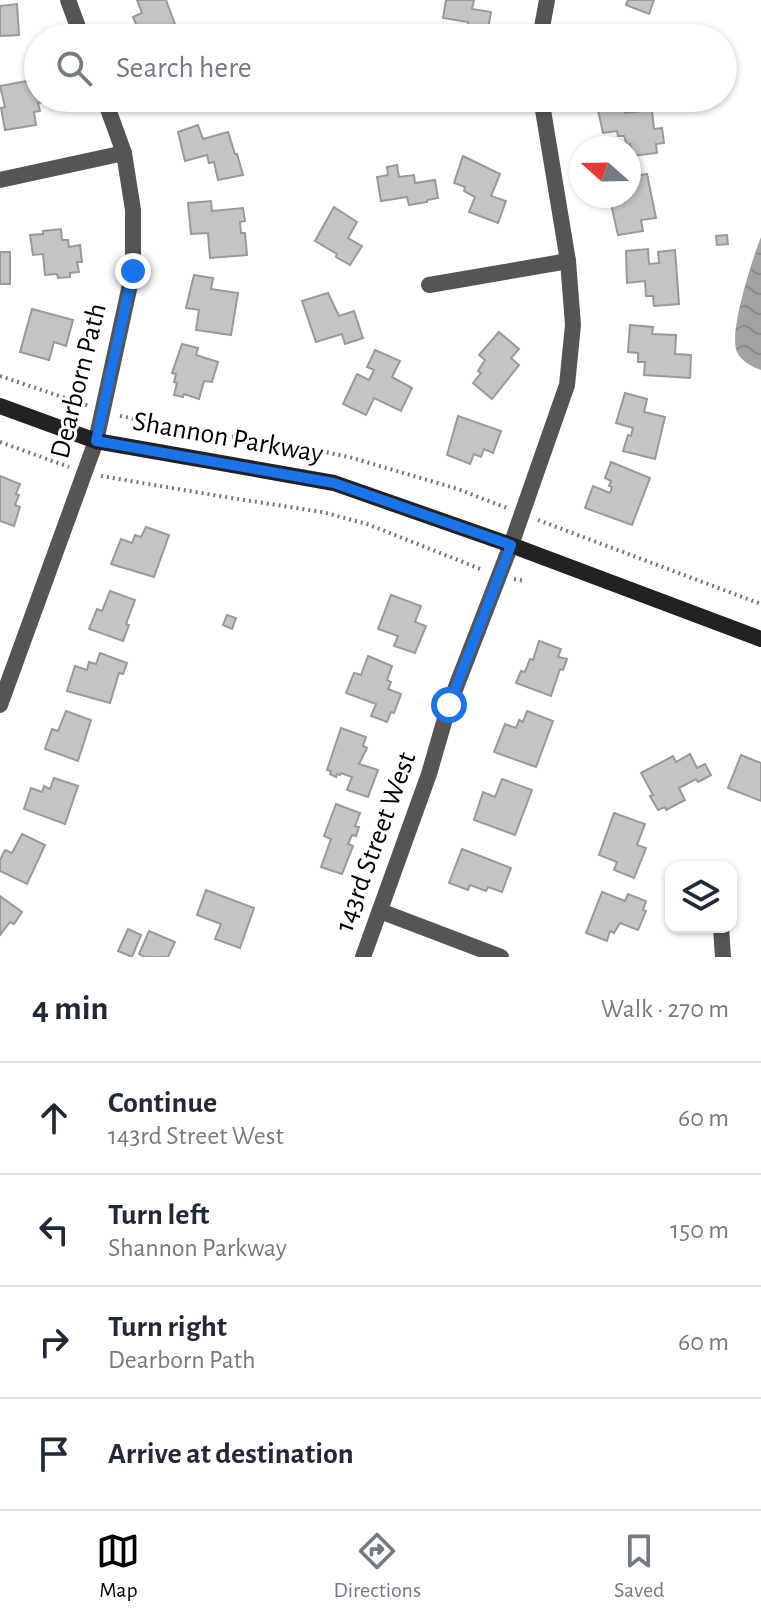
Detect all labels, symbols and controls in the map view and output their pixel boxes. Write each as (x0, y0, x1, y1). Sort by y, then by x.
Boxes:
search box (24, 24, 737, 112)
icon: search (52, 46, 96, 90)
text: Search here (116, 53, 252, 83)
north arrow (569, 136, 641, 208)
route end (115, 253, 151, 289)
street label: Dearborn Path (46, 300, 112, 462)
street label: Shannon Parkway (131, 407, 325, 469)
route start (431, 687, 467, 723)
street label: 143rd Street West (330, 748, 422, 936)
map controls (665, 861, 737, 933)
button: layers (665, 861, 737, 933)
text: 4 min (32, 992, 109, 1026)
text: Walk · 270 m (601, 996, 729, 1022)
text: Continue (108, 1088, 217, 1118)
icon: ahead (32, 1096, 76, 1140)
text: 60 m (678, 1105, 729, 1131)
text: 143rd Street West (108, 1123, 284, 1149)
text: Turn left (108, 1200, 209, 1230)
icon: left (32, 1208, 76, 1252)
text: 150 m (670, 1217, 729, 1243)
text: Shannon Parkway (108, 1235, 287, 1261)
text: Turn right (108, 1312, 227, 1342)
icon: right (32, 1320, 76, 1364)
text: 60 m (678, 1329, 729, 1355)
text: Dearborn Path (108, 1347, 256, 1373)
icon: arrive (32, 1432, 76, 1476)
text: Arrive at destination (108, 1439, 354, 1469)
tab: Map (96, 1529, 140, 1603)
tab: Directions (333, 1529, 421, 1603)
tab: Saved (614, 1529, 664, 1603)

